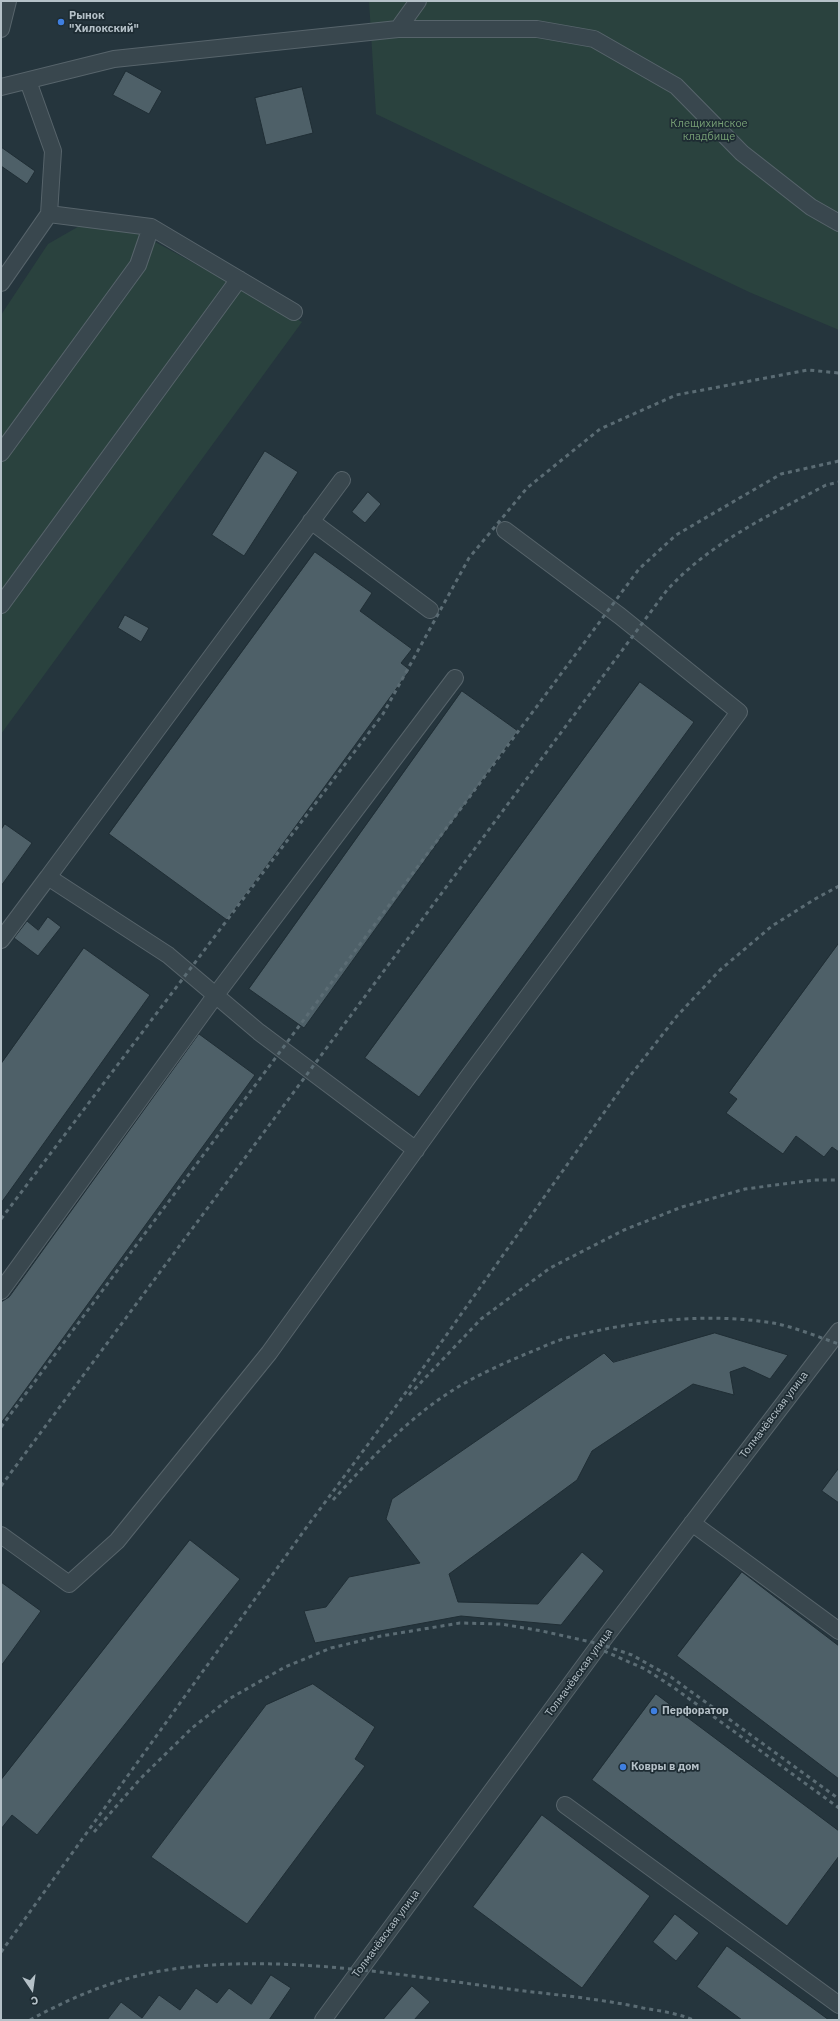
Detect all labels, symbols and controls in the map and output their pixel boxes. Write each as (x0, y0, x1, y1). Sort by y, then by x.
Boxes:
place label: Рынок "Хилокский" (69, 9, 139, 35)
marker: Рынок "Хилокский" (56, 17, 66, 27)
park label: Клещихинское кладбище (670, 117, 748, 143)
street label: Толмачёвская улица (737, 1369, 811, 1461)
street label: Толмачёвская улица (543, 1626, 615, 1720)
place label: Перфоратор (662, 1704, 729, 1718)
marker: Перфоратор (649, 1706, 659, 1716)
place label: Ковры в дом (631, 1760, 699, 1774)
marker: Ковры в дом (618, 1762, 628, 1772)
street label: Толмачёвская улица (350, 1887, 422, 1981)
north arrow (12, 1969, 52, 2009)
text: С (30, 1993, 40, 2008)

